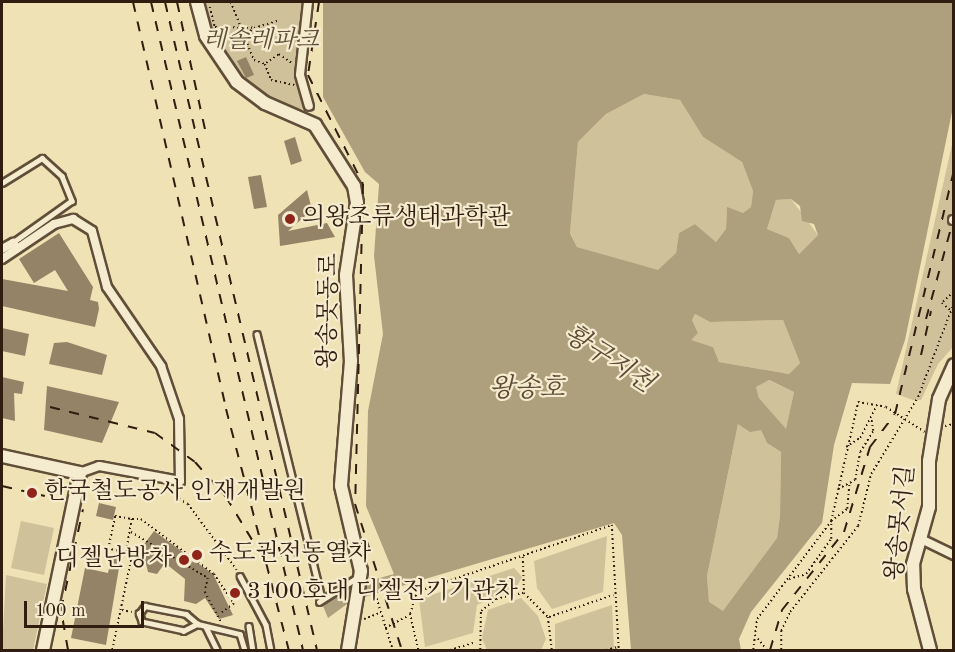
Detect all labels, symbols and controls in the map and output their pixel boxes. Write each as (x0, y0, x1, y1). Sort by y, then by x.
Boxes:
park label: 레솔레파크 (203, 28, 319, 56)
place label: 의왕조류생태과학관 (302, 205, 511, 233)
marker: 의왕조류생태과학관 (283, 212, 297, 226)
street label: 왕송못동로 (315, 253, 345, 369)
water label: 황구지천 (557, 320, 659, 400)
water label: 왕송호 (489, 374, 565, 406)
street label: 왕송못서길 (882, 464, 922, 582)
place label: 한국철도공사 인재개발원 (44, 479, 306, 507)
marker: 한국철도공사 인재개발원 (25, 486, 39, 500)
place label: 수도권전동열차 (209, 541, 371, 569)
place label: 디젤난방차 (56, 546, 172, 574)
marker: 수도권전동열차 (190, 548, 204, 562)
marker: 디젤난방차 (177, 553, 191, 567)
place label: 3100호대 디젤전기기관차 (247, 579, 518, 607)
marker: 3100호대 디젤전기기관차 (228, 586, 242, 600)
scale bar (27, 589, 147, 627)
text: 100 m (35, 602, 86, 620)

